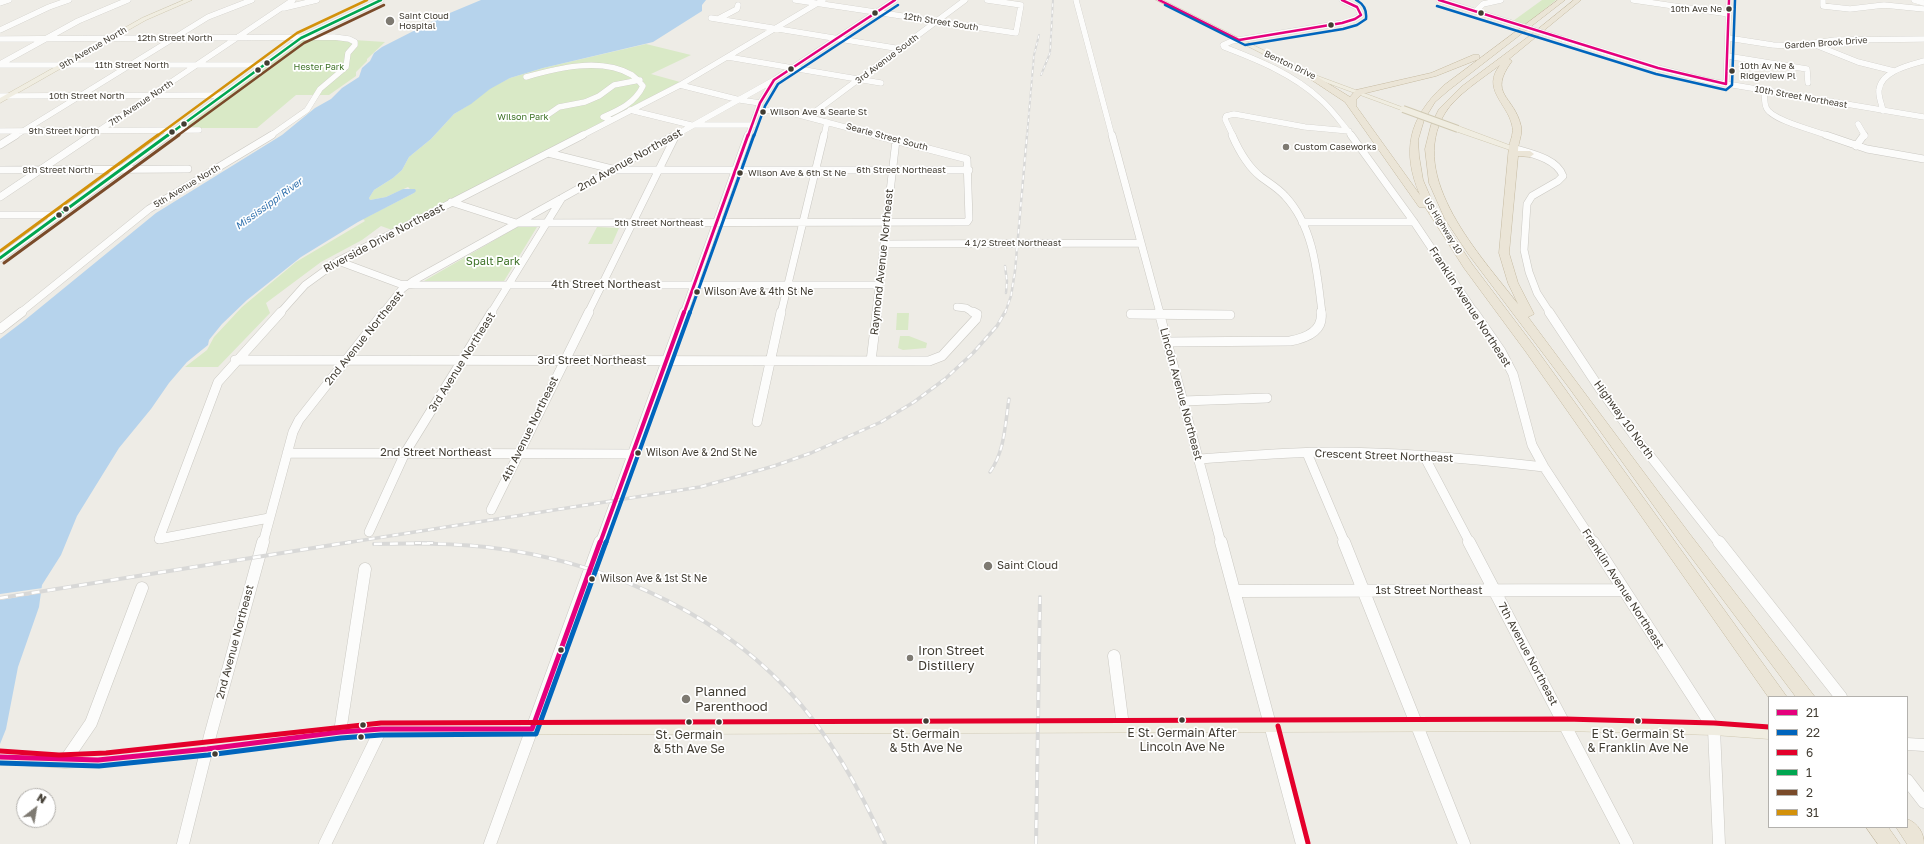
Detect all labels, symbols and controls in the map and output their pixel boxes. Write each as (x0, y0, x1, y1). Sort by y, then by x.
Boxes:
place label: 10th Ave Ne (1671, 4, 1722, 14)
marker: 10th Ave Ne (1724, 4, 1734, 14)
unlabelled marker (870, 8, 880, 18)
unlabelled marker (1476, 8, 1486, 18)
place label: Saint Cloud Hospital (399, 11, 449, 32)
street label: 12th Street South (903, 11, 979, 33)
marker: Saint Cloud Hospital (384, 15, 396, 27)
unlabelled marker (1326, 20, 1336, 30)
street label: 9th Avenue North (57, 24, 129, 72)
street label: 3rd Avenue South (853, 32, 921, 86)
street label: 12th Street North (138, 33, 212, 43)
street label: Garden Brook Drive (1784, 35, 1868, 51)
street label: Benton Drive (1262, 48, 1318, 82)
unlabelled marker (262, 58, 272, 68)
street label: 11th Street North (95, 60, 169, 70)
place label: 10th Av Ne & Ridgeview Pl (1740, 61, 1796, 82)
park label: Hester Park (294, 62, 344, 72)
unlabelled marker (786, 64, 796, 74)
unlabelled marker (253, 65, 263, 75)
marker: 10th Av Ne & Ridgeview Pl (1727, 66, 1737, 76)
street label: 7th Avenue North (107, 77, 175, 129)
street label: 10th Street Northeast (1754, 84, 1848, 110)
street label: 10th Street North (49, 91, 125, 101)
marker: Wilson Ave & Searle St (758, 107, 768, 117)
place label: Wilson Ave & Searle St (770, 107, 867, 117)
park label: Wilson Park (497, 112, 549, 122)
unlabelled marker (179, 119, 189, 129)
street label: Searle Street South (845, 121, 929, 153)
street label: 9th Street North (29, 126, 99, 136)
street label: 2nd Avenue Northeast (575, 126, 685, 194)
unlabelled marker (167, 127, 177, 137)
marker: Custom Caseworks (1281, 142, 1291, 152)
place label: Custom Caseworks (1294, 142, 1377, 152)
street label: 5th Avenue North (152, 162, 222, 210)
street label: 8th Street North (23, 165, 93, 175)
street label: 6th Street Northeast (856, 165, 946, 175)
marker: Wilson Ave & 6th St Ne (735, 168, 745, 178)
place label: Wilson Ave & 6th St Ne (748, 168, 846, 178)
water label: Mississippi River (233, 176, 305, 232)
street label: Raymond Avenue Northeast (868, 188, 896, 336)
street label: US Highway 10 (1421, 196, 1465, 256)
street label: Riverside Drive Northeast (321, 200, 447, 276)
unlabelled marker (61, 204, 71, 214)
unlabelled marker (54, 210, 64, 220)
street label: 5th Street Northeast (614, 218, 704, 228)
street label: 4 1/2 Street Northeast (965, 238, 1061, 248)
street label: Franklin Avenue Northeast (1426, 244, 1514, 370)
park label: Spalt Park (466, 255, 520, 269)
street label: 4th Street Northeast (551, 278, 661, 292)
place label: Wilson Ave & 4th St Ne (704, 286, 813, 298)
marker: Wilson Ave & 4th St Ne (692, 287, 702, 297)
street label: 2nd Avenue Northeast (322, 288, 406, 388)
street label: 3rd Avenue Northeast (426, 310, 498, 414)
street label: Lincoln Avenue Northeast (1157, 326, 1205, 462)
street label: 3rd Street Northeast (538, 354, 646, 368)
street label: 4th Avenue Northeast (499, 374, 561, 484)
street label: Highway 10 North (1591, 378, 1657, 462)
street label: 2nd Street Northeast (380, 446, 492, 460)
place label: Wilson Ave & 2nd St Ne (646, 447, 757, 459)
street label: Crescent Street Northeast (1314, 447, 1454, 465)
marker: Wilson Ave & 2nd St Ne (633, 448, 643, 458)
street label: Franklin Avenue Northeast (1579, 526, 1667, 652)
place label: Saint Cloud (997, 559, 1058, 573)
marker: Saint Cloud (982, 560, 994, 572)
place label: Wilson Ave & 1st St Ne (600, 573, 707, 585)
marker: Wilson Ave & 1st St Ne (587, 574, 597, 584)
street label: 2nd Avenue Northeast (213, 583, 257, 701)
street label: 1st Street Northeast (1375, 584, 1483, 598)
street label: 7th Avenue Northeast (1495, 600, 1561, 708)
place label: Iron Street Distillery (918, 643, 985, 674)
unlabelled marker (556, 645, 566, 655)
marker: Iron Street Distillery (905, 653, 915, 663)
place label: Planned Parenthood (695, 684, 768, 715)
marker: Planned Parenthood (680, 693, 692, 705)
legend (1768, 696, 1908, 828)
text: 21 (1806, 705, 1819, 720)
marker: E St. Germain After Lincoln Ave Ne (1177, 715, 1187, 725)
marker: St. Germain & 5th Ave Ne (921, 716, 931, 726)
marker: E St. Germain St & Franklin Ave Ne (1633, 716, 1643, 726)
marker: St. Germain & 5th Ave Se (684, 717, 694, 727)
unlabelled marker (714, 717, 724, 727)
unlabelled marker (358, 720, 368, 730)
text: 22 (1806, 725, 1820, 740)
place label: E St. Germain After Lincoln Ave Ne (1127, 726, 1237, 754)
place label: St. Germain & 5th Ave Ne (889, 727, 963, 755)
place label: E St. Germain St & Franklin Ave Ne (1588, 727, 1688, 755)
place label: St. Germain & 5th Ave Se (653, 728, 725, 756)
unlabelled marker (356, 732, 366, 742)
text: 6 (1806, 745, 1813, 760)
unlabelled marker (210, 749, 220, 759)
text: 1 (1806, 765, 1812, 780)
text: 2 (1806, 785, 1813, 800)
north arrow (16, 788, 56, 828)
text: N (35, 790, 49, 806)
text: 31 (1806, 805, 1819, 820)

